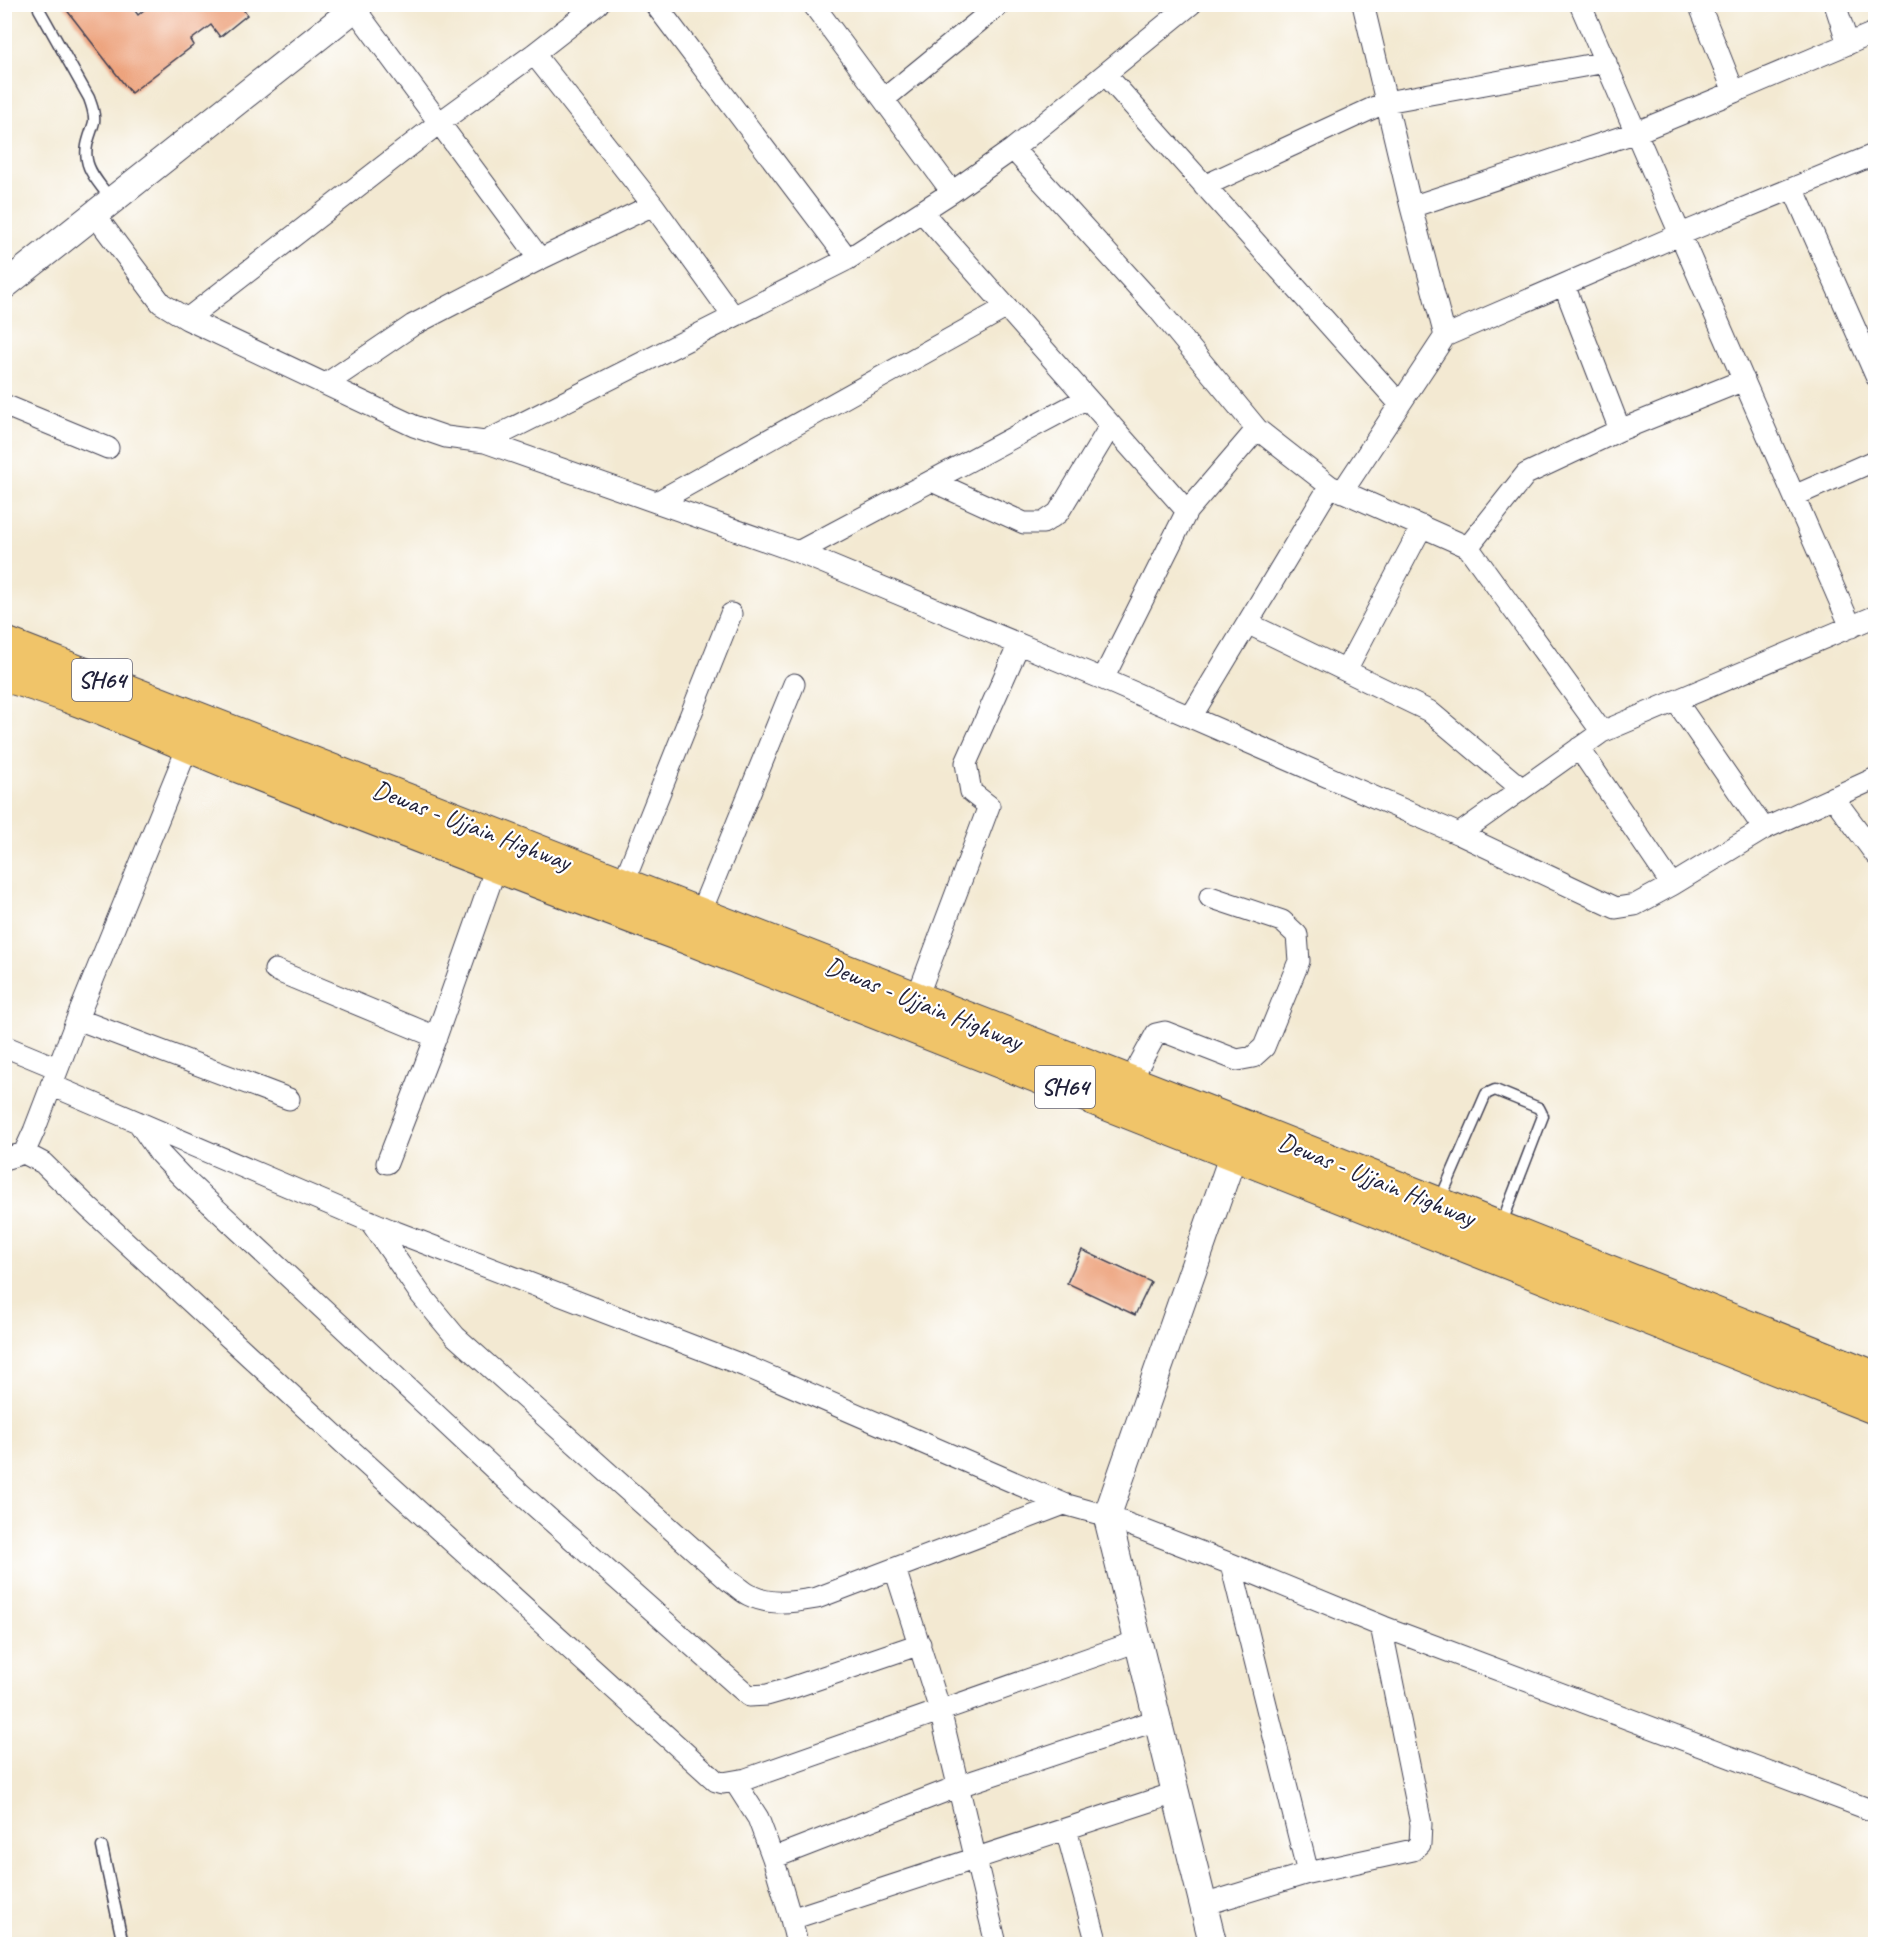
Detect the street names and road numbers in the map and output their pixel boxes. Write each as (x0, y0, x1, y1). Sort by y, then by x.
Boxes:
road number: SH64 (72, 659, 132, 701)
street label: Dewas - Ujjain Highway (368, 773, 578, 879)
street label: Dewas - Ujjain Highway (820, 949, 1029, 1059)
road number: SH64 (1035, 1066, 1095, 1108)
street label: Dewas - Ujjain Highway (1273, 1125, 1482, 1235)

